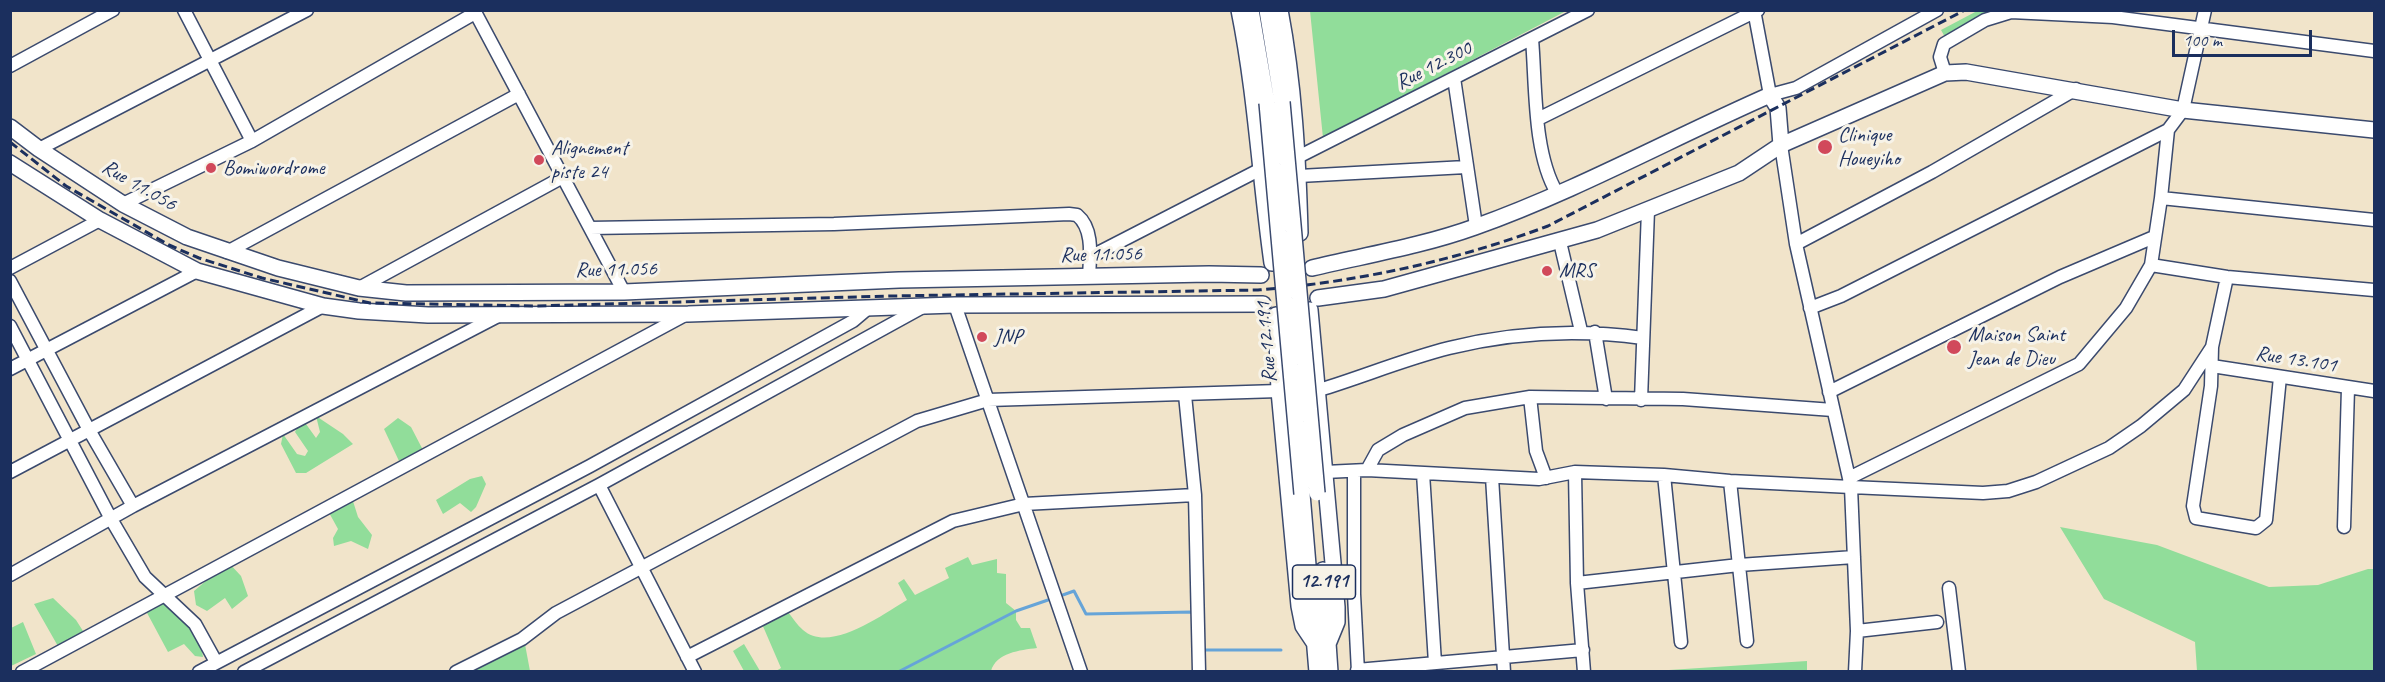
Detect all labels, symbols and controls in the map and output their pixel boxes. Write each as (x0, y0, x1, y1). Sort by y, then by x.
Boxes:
scale bar (2175, 18, 2314, 56)
text: 100 m (2183, 29, 2222, 51)
street label: Rue 12.300 (1392, 36, 1476, 96)
place label: Clinique Houeyiho (1838, 122, 1900, 172)
place label: Alignement piste 24 (551, 135, 628, 185)
marker: Clinique Houeyiho (1816, 138, 1834, 156)
marker: Alignement piste 24 (532, 153, 546, 167)
street label: Rue 11.056 (97, 155, 181, 217)
place label: Bomiwordrome (223, 155, 325, 181)
marker: Bomiwordrome (204, 161, 218, 175)
street label: Rue 11.056 (1060, 242, 1142, 268)
street label: Rue 11.056 (575, 257, 657, 283)
place label: MRS (1559, 258, 1595, 284)
marker: MRS (1540, 264, 1554, 278)
street label: Rue 12.191 (1251, 300, 1283, 384)
place label: Maison Saint Jean de Dieu (1968, 322, 2065, 372)
place label: JNP (994, 324, 1022, 350)
marker: JNP (975, 330, 989, 344)
marker: Maison Saint Jean de Dieu (1945, 338, 1963, 356)
street label: Rue 13.101 (2254, 341, 2338, 379)
road number: 12.191 (1292, 565, 1356, 599)

